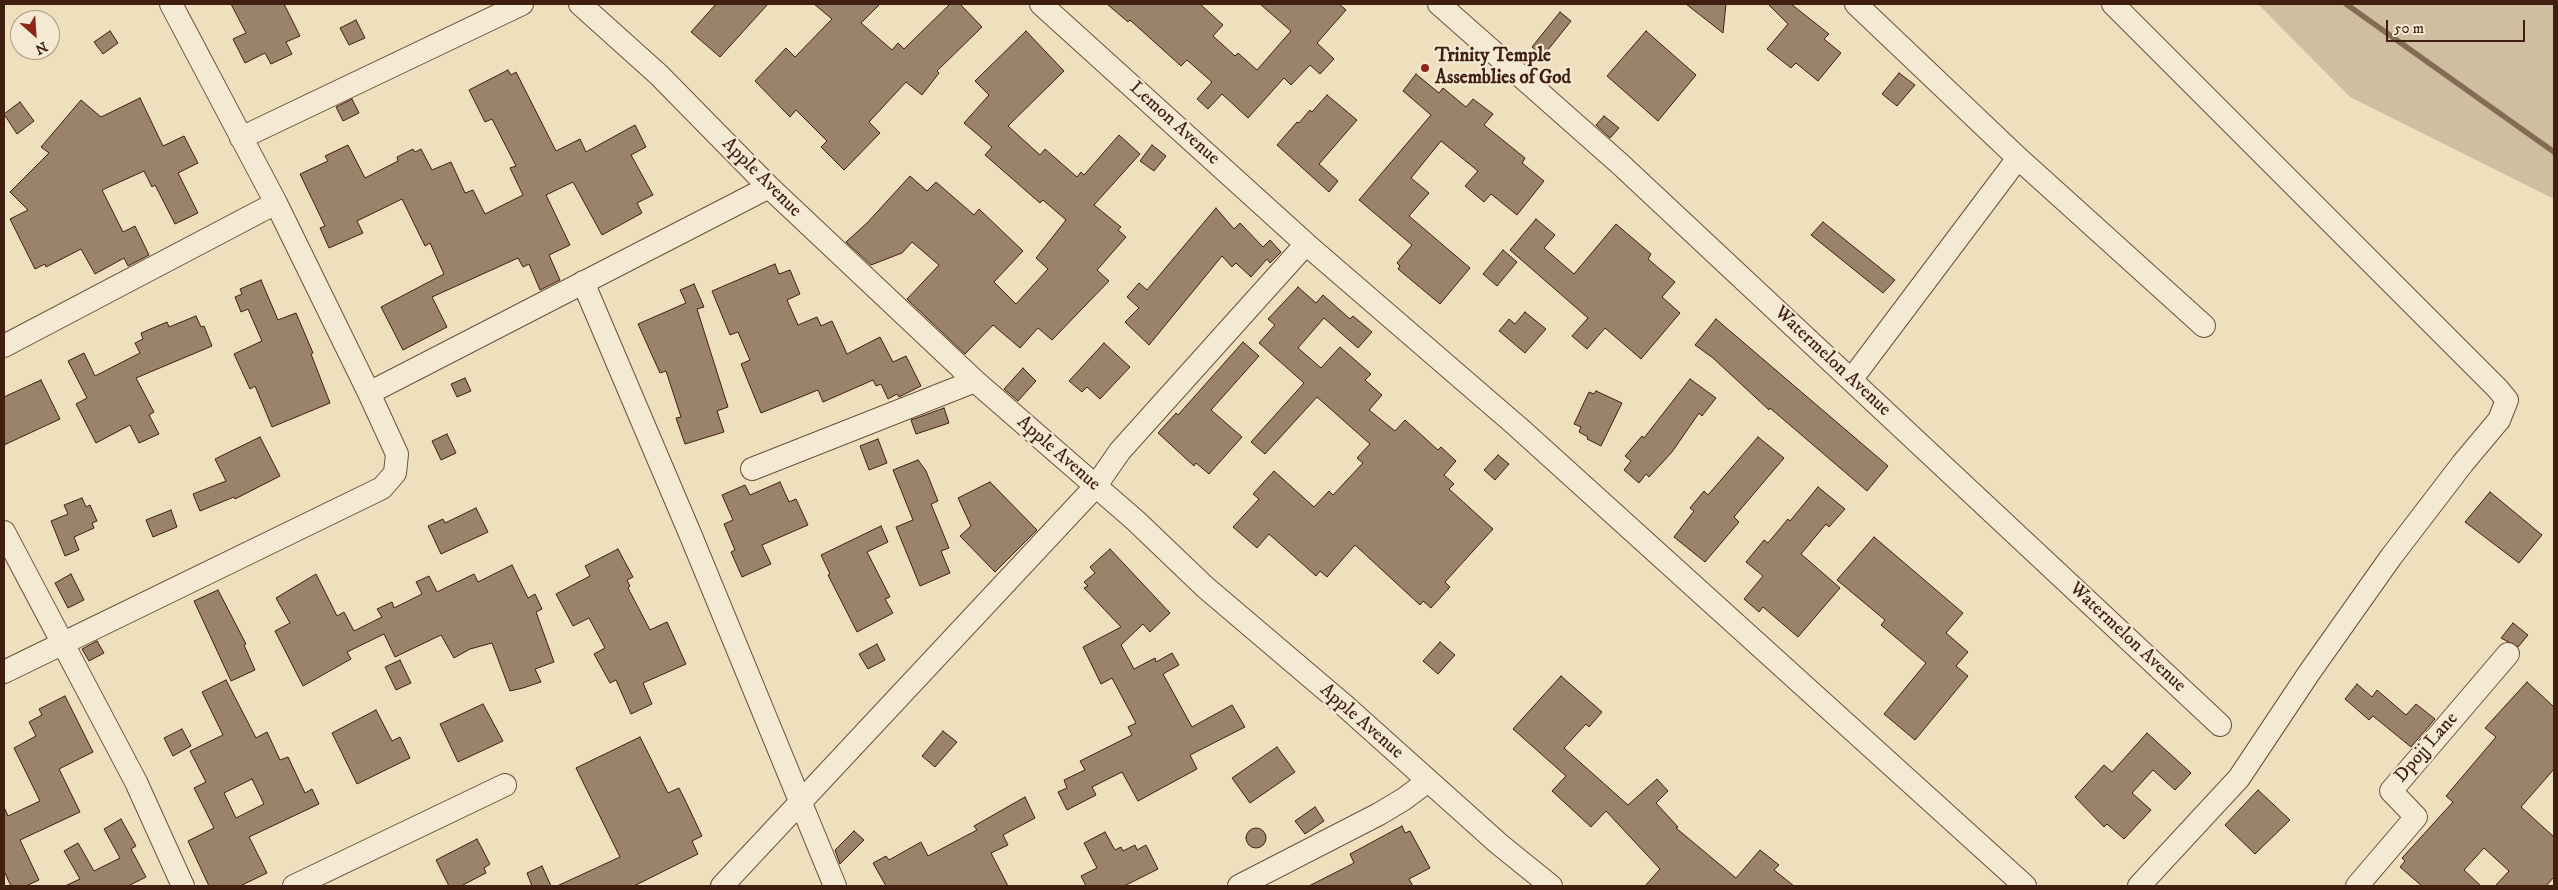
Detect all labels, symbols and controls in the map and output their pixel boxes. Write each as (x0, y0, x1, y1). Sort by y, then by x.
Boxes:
north arrow (10, 10, 60, 60)
scale bar (2388, 10, 2527, 42)
text: 50 m (2394, 19, 2424, 38)
text: N (32, 37, 50, 58)
place label: Trinity Temple Assemblies of God (1435, 46, 1571, 90)
marker: Trinity Temple Assemblies of God (1419, 62, 1431, 74)
street label: Lemon Avenue (1124, 77, 1224, 171)
street label: Apple Avenue (716, 133, 806, 223)
street label: Watermelon Avenue (1769, 302, 1895, 422)
street label: Apple Avenue (1011, 411, 1105, 497)
street label: Watermelon Avenue (2064, 578, 2190, 698)
street label: Apple Avenue (1314, 679, 1408, 765)
street label: Dpojj Lane (2390, 708, 2464, 788)

